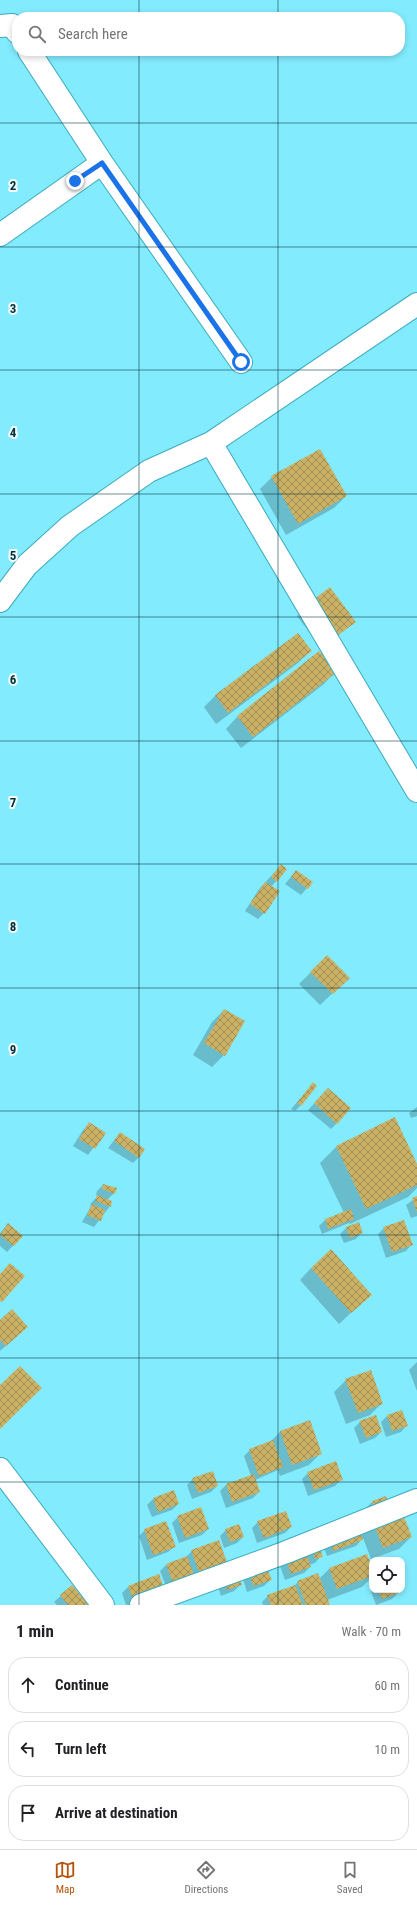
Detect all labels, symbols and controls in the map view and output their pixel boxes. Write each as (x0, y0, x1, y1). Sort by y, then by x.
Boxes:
search box (12, 12, 405, 56)
icon: search (26, 23, 48, 45)
text: Search here (58, 25, 128, 43)
route end (66, 172, 84, 190)
text: 2 (10, 178, 17, 193)
text: 3 (10, 301, 16, 316)
route start (232, 353, 250, 371)
text: 4 (10, 425, 17, 440)
text: 5 (10, 548, 17, 563)
text: 6 (10, 672, 17, 687)
text: 7 (10, 795, 17, 810)
text: 8 (10, 919, 16, 934)
text: 9 (10, 1042, 16, 1057)
map controls (369, 1557, 405, 1593)
button: locate (369, 1557, 405, 1593)
text: 1 min (16, 1621, 54, 1641)
text: Walk · 70 m (341, 1624, 401, 1639)
icon: ahead (17, 1674, 39, 1696)
text: Continue (55, 1676, 109, 1694)
text: 60 m (374, 1678, 400, 1693)
icon: left (17, 1738, 39, 1760)
text: Turn left (55, 1740, 106, 1758)
text: 10 m (374, 1742, 400, 1757)
icon: arrive (17, 1802, 39, 1824)
text: Arrive at destination (55, 1804, 178, 1822)
tab: Map (54, 1859, 76, 1896)
tab: Directions (184, 1859, 228, 1896)
tab: Saved (337, 1859, 363, 1896)

